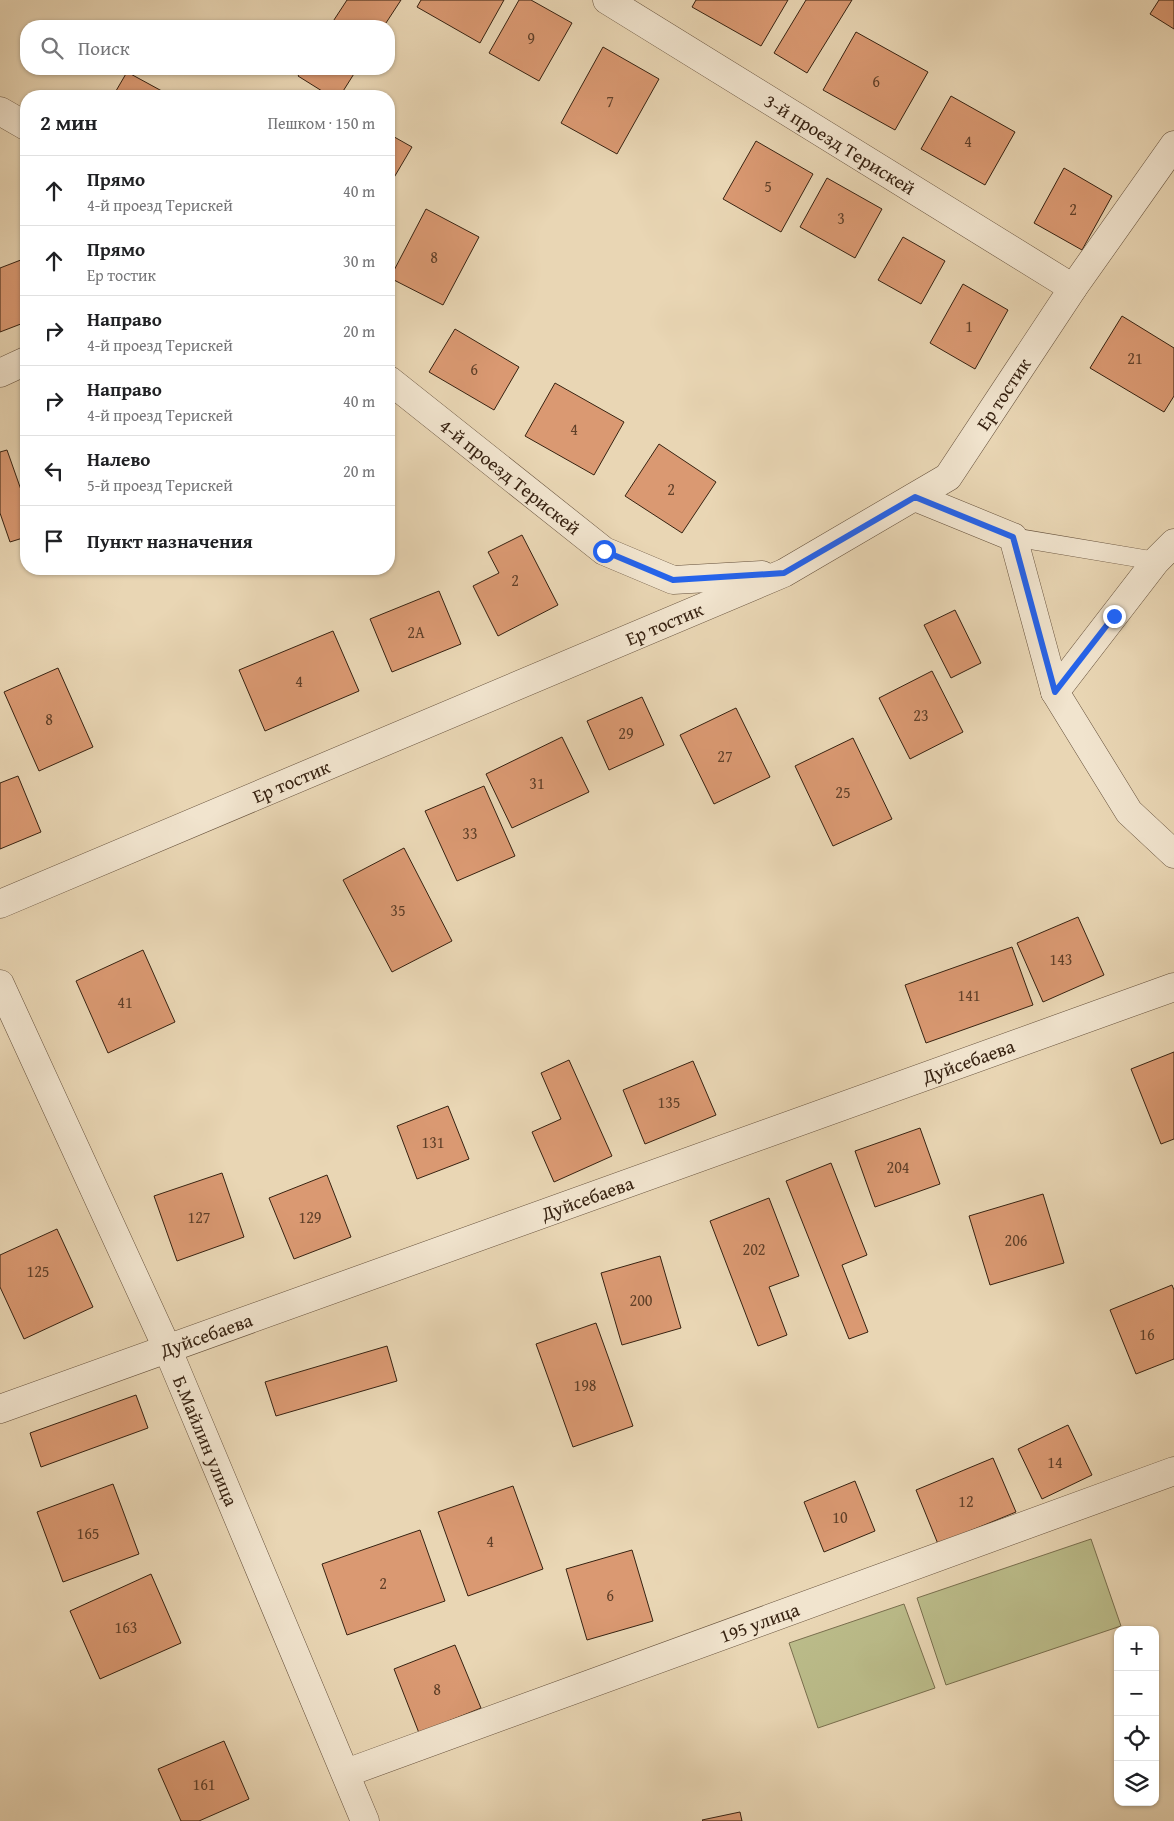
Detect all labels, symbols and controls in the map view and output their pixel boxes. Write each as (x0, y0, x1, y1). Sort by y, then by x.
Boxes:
search box (20, 20, 395, 75)
house number: 9 (527, 26, 535, 50)
icon: search (38, 34, 66, 62)
text: Поиск (78, 34, 130, 62)
house number: 6 (872, 69, 880, 93)
street label: 3-й проезд Терискей (759, 87, 921, 202)
house number: 7 (606, 89, 614, 113)
text: 2 мин (40, 107, 97, 138)
text: Пешком · 150 m (268, 111, 375, 135)
house number: 4 (964, 129, 972, 153)
text: Прямо (87, 165, 145, 193)
house number: 5 (764, 174, 772, 198)
icon: ahead (40, 177, 68, 205)
text: 40 m (343, 179, 375, 203)
text: 4-й проезд Терискей (87, 193, 233, 217)
house number: 2 (1069, 197, 1077, 221)
house number: 3 (837, 206, 845, 230)
text: Прямо (87, 235, 145, 263)
house number: 8 (430, 245, 438, 269)
icon: ahead (40, 247, 68, 275)
text: 30 m (343, 249, 375, 273)
text: Ер тостик (87, 263, 156, 287)
text: Направо (87, 305, 162, 333)
house number: 1 (965, 314, 973, 338)
icon: right (40, 317, 68, 345)
text: 20 m (343, 319, 375, 343)
text: 4-й проезд Терискей (87, 333, 233, 357)
house number: 21 (1127, 346, 1143, 370)
street label: Ер тостик (969, 352, 1037, 435)
house number: 6 (470, 357, 478, 381)
text: Направо (87, 375, 162, 403)
icon: right (40, 387, 68, 415)
text: 40 m (343, 389, 375, 413)
text: 4-й проезд Терискей (87, 403, 233, 427)
street label: 4-й проезд Терискей (434, 412, 587, 541)
house number: 4 (570, 417, 578, 441)
text: Налево (87, 445, 150, 473)
icon: left (40, 457, 68, 485)
text: 20 m (343, 459, 375, 483)
text: 5-й проезд Терискей (87, 473, 233, 497)
house number: 2 (667, 477, 675, 501)
icon: arrive (40, 527, 68, 555)
text: Пункт назначения (87, 527, 253, 555)
route start (593, 540, 616, 563)
house number: 2 (511, 568, 519, 592)
street label: Ер тостик (621, 595, 707, 652)
route end (1103, 605, 1126, 628)
house number: 2А (407, 620, 425, 644)
house number: 4 (295, 669, 303, 693)
house number: 23 (913, 703, 929, 727)
house number: 8 (45, 707, 53, 731)
house number: 29 (618, 721, 634, 745)
house number: 27 (717, 744, 733, 768)
street label: Ер тостик (248, 752, 334, 810)
house number: 31 (529, 771, 545, 795)
house number: 25 (835, 780, 851, 804)
house number: 33 (462, 821, 478, 845)
house number: 35 (390, 898, 406, 922)
house number: 143 (1049, 947, 1073, 971)
house number: 141 (957, 983, 981, 1007)
house number: 41 (117, 990, 133, 1014)
street label: Дуйсебаева (917, 1031, 1019, 1091)
house number: 135 (657, 1090, 681, 1114)
house number: 131 (421, 1130, 445, 1154)
house number: 204 (886, 1155, 910, 1179)
street label: Дуйсебаева (536, 1168, 637, 1228)
house number: 127 (187, 1205, 211, 1229)
house number: 129 (298, 1205, 322, 1229)
house number: 206 (1004, 1228, 1028, 1252)
house number: 202 (742, 1237, 766, 1261)
house number: 125 (26, 1259, 50, 1283)
house number: 200 (629, 1288, 653, 1312)
street label: Дуйсебаева (155, 1305, 256, 1365)
house number: 16 (1139, 1322, 1155, 1346)
street label: Б.Майлин улица (166, 1371, 246, 1510)
house number: 198 (573, 1373, 597, 1397)
house number: 14 (1047, 1450, 1063, 1474)
house number: 12 (958, 1489, 974, 1513)
house number: 10 (832, 1505, 848, 1529)
house number: 165 (76, 1521, 100, 1545)
house number: 4 (486, 1529, 494, 1553)
house number: 2 (379, 1571, 387, 1595)
house number: 6 (606, 1583, 614, 1607)
street label: 195 улица (716, 1595, 803, 1650)
house number: 163 (114, 1615, 138, 1639)
map controls (1114, 1626, 1159, 1806)
button: + (1114, 1626, 1159, 1671)
button: − (1114, 1671, 1159, 1716)
house number: 8 (433, 1677, 441, 1701)
button: locate (1114, 1716, 1159, 1761)
button: layers (1114, 1761, 1159, 1806)
house number: 161 (192, 1772, 216, 1796)

